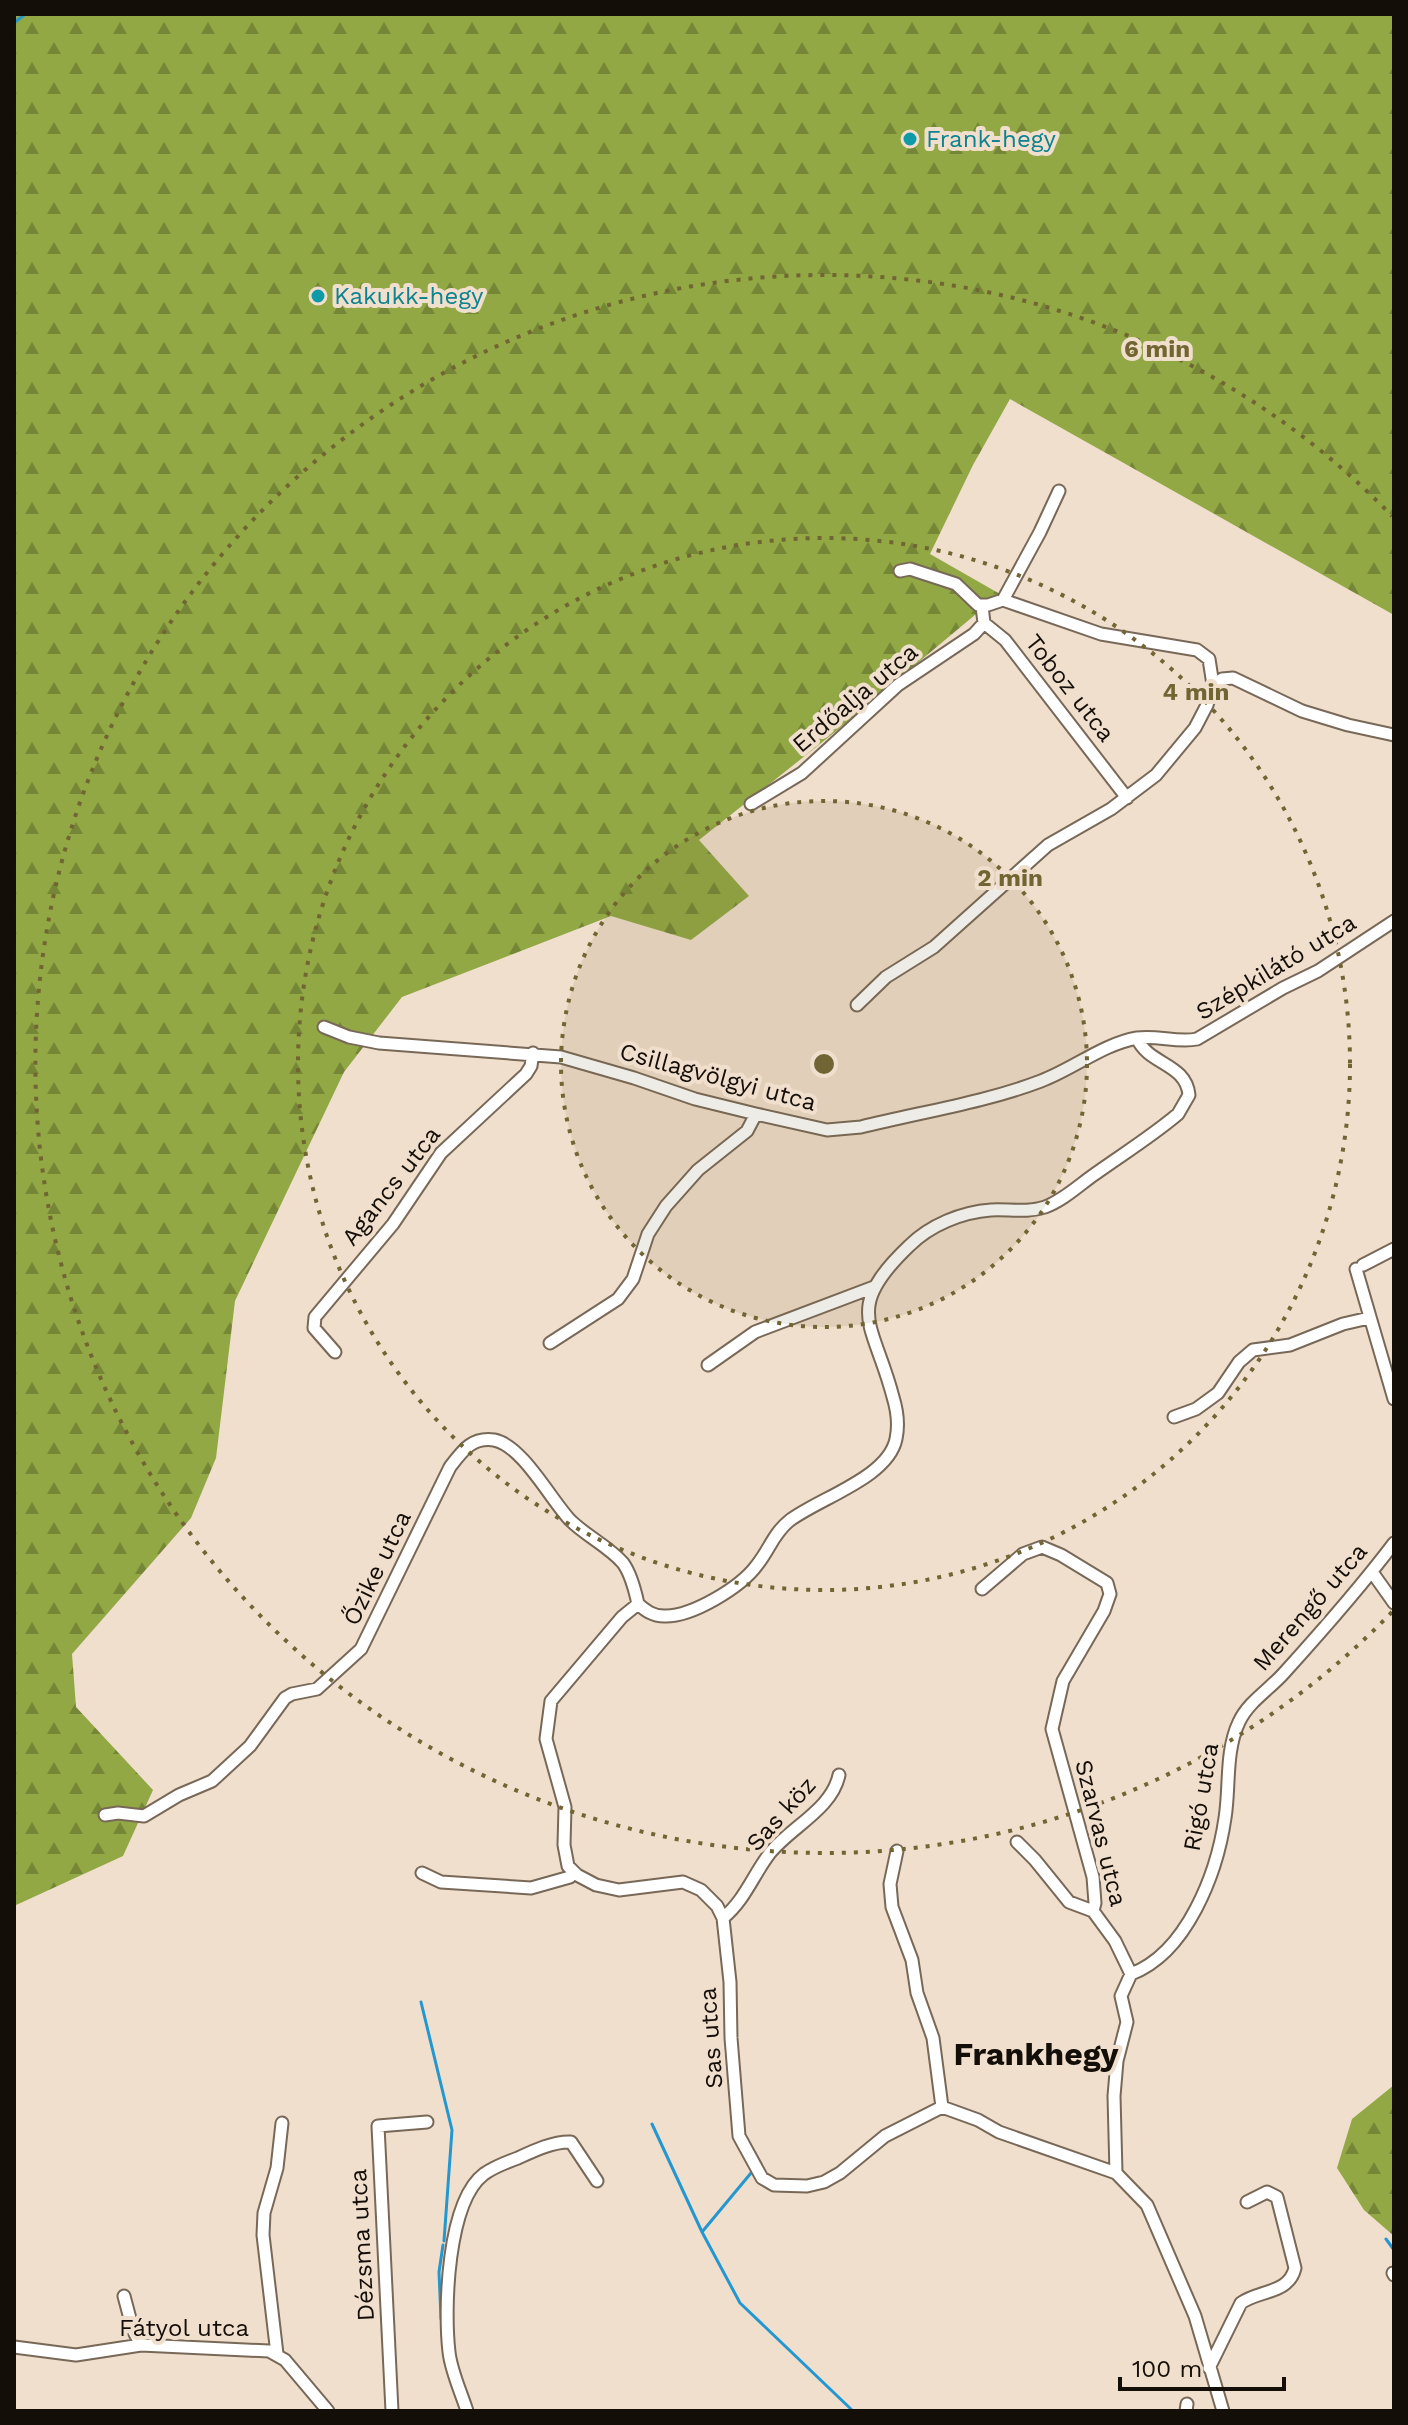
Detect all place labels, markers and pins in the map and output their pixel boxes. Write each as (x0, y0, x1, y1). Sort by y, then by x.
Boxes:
place label: Frank-hegy (926, 125, 1057, 153)
marker: Frank-hegy (901, 130, 919, 148)
place label: Kakukk-hegy (334, 282, 484, 310)
marker: Kakukk-hegy (309, 287, 327, 305)
centre of rings (810, 1050, 838, 1078)

